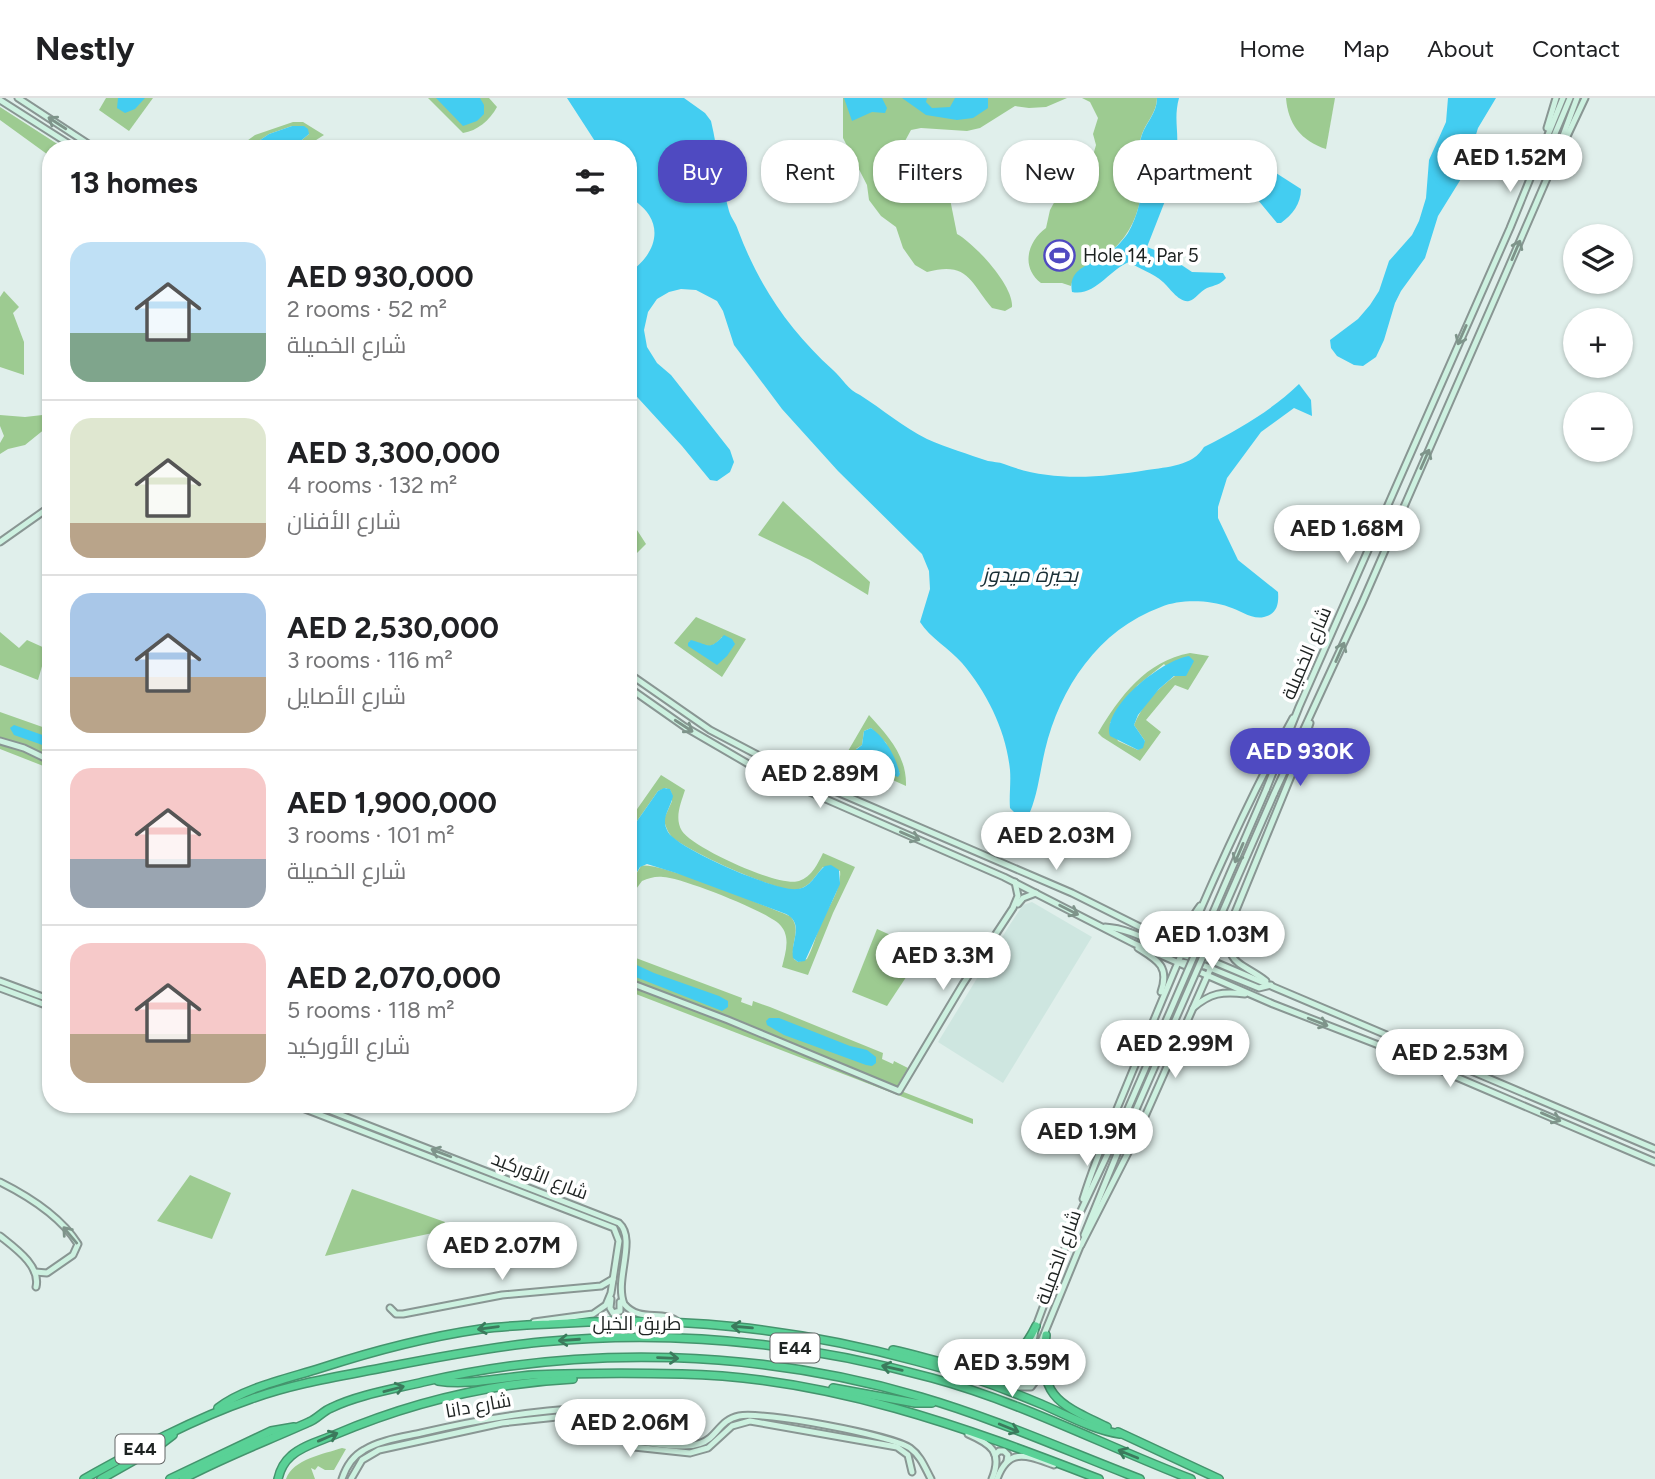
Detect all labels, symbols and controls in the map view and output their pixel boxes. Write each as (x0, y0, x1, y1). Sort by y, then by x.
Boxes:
text: Nestly (35, 29, 135, 68)
text: Home (1239, 34, 1305, 63)
text: Map (1343, 34, 1389, 63)
text: About (1427, 34, 1494, 63)
text: Contact (1532, 34, 1620, 63)
one-way arrow (48, 116, 67, 130)
pin: AED 1.52M (1430, 134, 1590, 194)
chip: Buy (658, 140, 747, 203)
chip: Rent (761, 140, 859, 203)
chip: Filters (873, 140, 987, 203)
chip: New (1001, 140, 1099, 203)
chip: Apartment (1113, 140, 1277, 203)
text: AED 1.52M (1453, 143, 1567, 171)
icon: filters (571, 163, 609, 201)
text: 13 homes (70, 164, 198, 201)
map controls (1563, 224, 1633, 462)
button: layers (1563, 224, 1633, 294)
sports icon: Hole 14, Par 5 (1043, 238, 1077, 272)
one-way arrow (1510, 240, 1523, 262)
place label: Hole 14, Par 5 (1083, 244, 1199, 267)
text: AED 930,000 (287, 258, 474, 295)
icon: home (126, 270, 210, 354)
text: 2 rooms · 52 m² (287, 295, 447, 323)
button: + (1563, 308, 1633, 378)
one-way arrow (1455, 324, 1468, 345)
text: شارع الخميلة (287, 331, 406, 359)
button: − (1563, 392, 1633, 462)
text: AED 3,300,000 (287, 434, 500, 471)
icon: home (126, 446, 210, 530)
one-way arrow (1419, 449, 1432, 470)
text: 4 rooms · 132 m² (287, 471, 457, 499)
pin: AED 1.68M (1267, 505, 1427, 565)
text: شارع الأفنان (287, 507, 401, 535)
text: AED 1.68M (1290, 514, 1404, 542)
water label: بحيرة ميدوز (979, 562, 1079, 587)
street label: شارع الخميلة (1277, 603, 1338, 704)
text: AED 2,530,000 (287, 609, 499, 646)
icon: home (126, 621, 210, 705)
one-way arrow (1334, 642, 1347, 664)
text: 3 rooms · 116 m² (287, 646, 453, 674)
text: شارع الأصايل (287, 682, 406, 710)
one-way arrow (673, 720, 693, 734)
pin: AED 930K (1228, 728, 1372, 788)
text: AED 930K (1246, 737, 1354, 765)
pin: AED 2.89M (740, 750, 900, 810)
text: AED 2.89M (761, 759, 879, 787)
text: AED 1,900,000 (287, 784, 497, 821)
icon: home (126, 796, 210, 880)
pin: AED 2.03M (976, 812, 1136, 872)
text: 3 rooms · 101 m² (287, 821, 454, 849)
text: AED 2.03M (997, 821, 1115, 849)
one-way arrow (899, 830, 921, 843)
one-way arrow (1232, 842, 1245, 863)
text: شارع الخميلة (287, 857, 406, 885)
one-way arrow (1058, 903, 1079, 917)
pin: AED 1.03M (1132, 912, 1292, 971)
text: AED 1.03M (1155, 920, 1269, 948)
pin: AED 3.3M (871, 932, 1015, 992)
text: AED 3.3M (892, 941, 994, 969)
text: AED 2,070,000 (287, 959, 501, 996)
icon: home (126, 971, 210, 1055)
text: 5 rooms · 118 m² (287, 996, 455, 1024)
one-way arrow (1306, 1016, 1328, 1029)
pin: AED 2.99M (1095, 1020, 1255, 1080)
text: AED 2.99M (1117, 1029, 1233, 1057)
pin: AED 2.53M (1370, 1030, 1530, 1089)
text: شارع الأوركيد (287, 1032, 410, 1060)
text: AED 2.53M (1392, 1038, 1508, 1066)
pin: AED 1.9M (1015, 1108, 1159, 1168)
one-way arrow (1540, 1112, 1561, 1125)
text: AED 1.9M (1037, 1117, 1137, 1145)
one-way arrow (430, 1146, 452, 1158)
street label: شارع الأوركيد (487, 1146, 591, 1206)
street label: شارع الخميلة (1031, 1207, 1088, 1308)
pin: AED 2.07M (422, 1222, 582, 1282)
one-way arrow (62, 1227, 78, 1245)
text: AED 2.07M (443, 1231, 561, 1259)
street label: طريق الخيل (593, 1312, 681, 1336)
one-way arrow (731, 1320, 754, 1333)
one-way arrow (477, 1322, 500, 1335)
one-way arrow (558, 1334, 581, 1347)
road number: E44 (770, 1334, 820, 1363)
pin: AED 3.59M (932, 1340, 1092, 1399)
text: AED 3.59M (954, 1348, 1070, 1376)
one-way arrow (656, 1351, 679, 1364)
one-way arrow (881, 1360, 904, 1374)
one-way arrow (382, 1382, 405, 1395)
street label: شارع دانا (443, 1388, 513, 1425)
pin: AED 2.06M (550, 1400, 710, 1459)
text: AED 2.06M (571, 1408, 689, 1436)
one-way arrow (997, 1422, 1019, 1435)
one-way arrow (316, 1430, 338, 1443)
road number: E44 (116, 1434, 164, 1464)
one-way arrow (1118, 1446, 1139, 1459)

